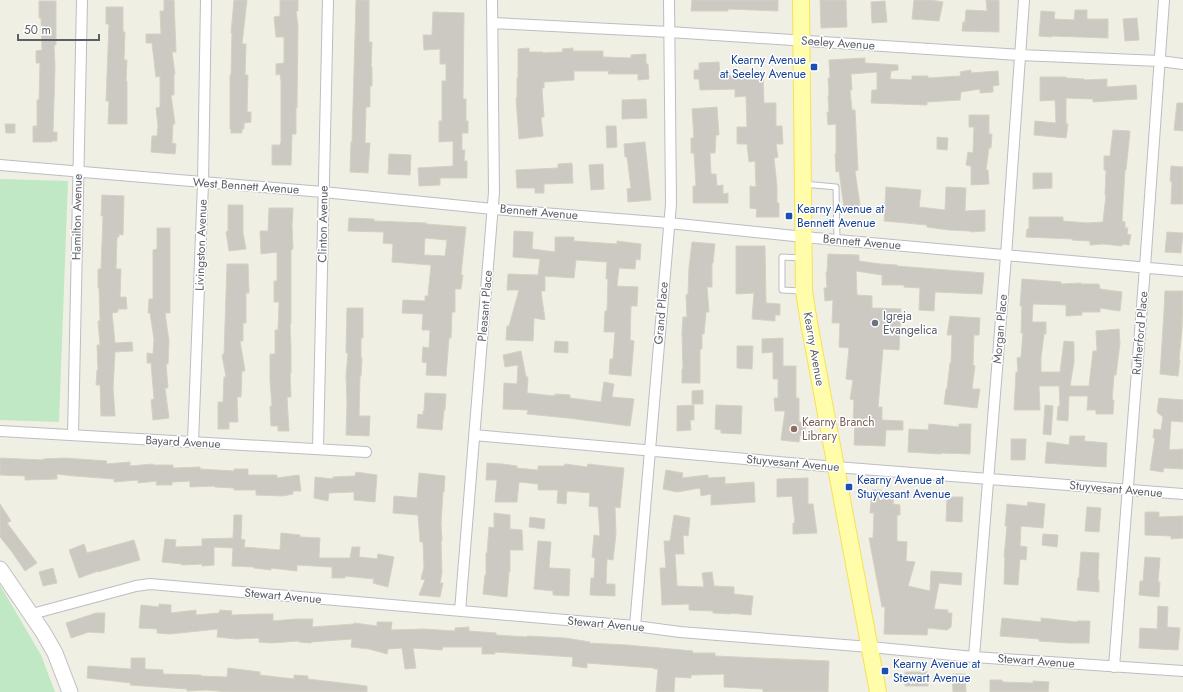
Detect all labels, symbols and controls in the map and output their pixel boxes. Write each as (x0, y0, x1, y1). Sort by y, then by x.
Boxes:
scale bar (18, 16, 99, 42)
text: 50 m (24, 21, 51, 39)
street label: Seeley Avenue (800, 31, 876, 55)
place label: Kearny Avenue at Seeley Avenue (720, 51, 806, 83)
marker: Kearny Avenue at Seeley Avenue (809, 62, 819, 72)
street label: West Bennett Avenue (192, 173, 300, 199)
street label: Hamilton Avenue (67, 174, 87, 260)
street label: Clinton Avenue (313, 185, 333, 263)
street label: Livingston Avenue (190, 199, 212, 291)
street label: Bennett Avenue (499, 200, 579, 224)
place label: Kearny Avenue at Bennett Avenue (797, 200, 884, 232)
marker: Kearny Avenue at Bennett Avenue (784, 211, 794, 221)
street label: Bennett Avenue (822, 230, 902, 254)
street label: Pleasant Place (473, 270, 497, 342)
street label: Grand Place (649, 281, 673, 345)
street label: Rutherford Place (1127, 290, 1153, 376)
street label: Morgan Place (988, 293, 1012, 365)
place label: Igreja Evangelica (883, 307, 938, 339)
street label: Kearny Avenue (799, 311, 829, 387)
marker: Igreja Evangelica (870, 318, 880, 328)
place label: Kearny Branch Library (802, 413, 875, 445)
marker: Kearny Branch Library (789, 424, 799, 434)
street label: Bayard Avenue (145, 431, 221, 453)
street label: Stuyvesant Avenue (746, 450, 840, 476)
place label: Kearny Avenue at Stuyvesant Avenue (857, 471, 950, 503)
street label: Stuyvesant Avenue (1069, 476, 1163, 502)
marker: Kearny Avenue at Stuyvesant Avenue (844, 482, 854, 492)
street label: Stewart Avenue (244, 584, 322, 608)
street label: Stewart Avenue (567, 612, 645, 636)
street label: Stewart Avenue (997, 649, 1075, 673)
place label: Kearny Avenue at Stewart Avenue (893, 655, 980, 687)
marker: Kearny Avenue at Stewart Avenue (880, 666, 890, 676)

